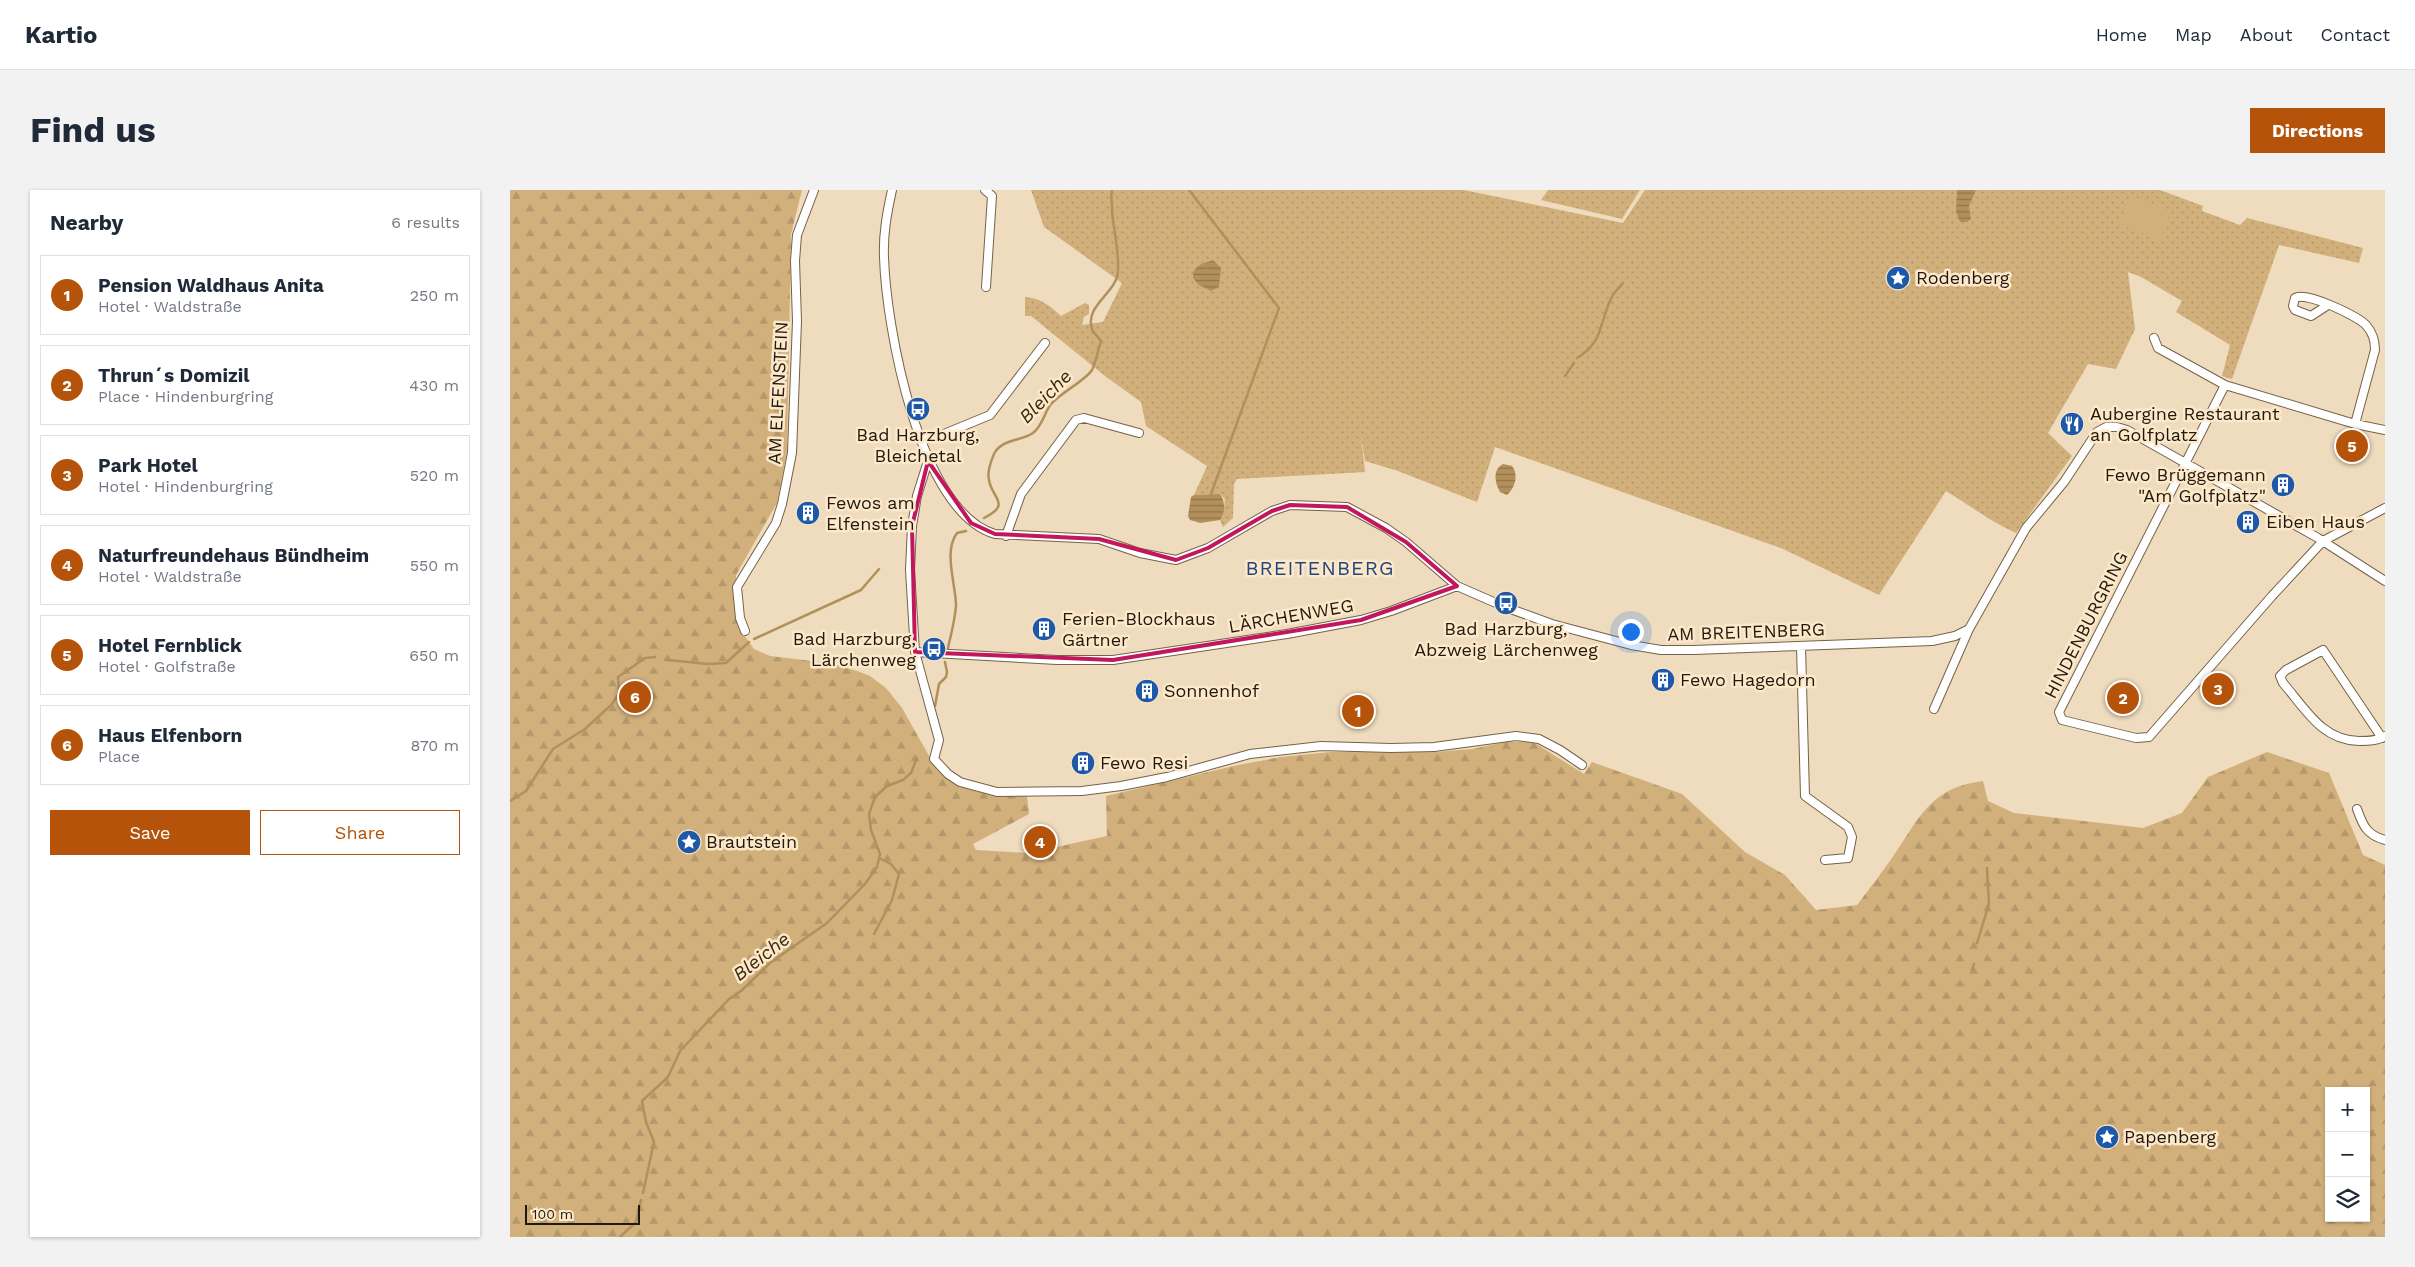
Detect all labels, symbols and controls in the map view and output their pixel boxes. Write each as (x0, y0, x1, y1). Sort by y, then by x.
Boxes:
text: Kartio (25, 21, 97, 49)
text: Home (2096, 24, 2147, 45)
text: Map (2175, 24, 2212, 45)
text: About (2240, 24, 2292, 45)
text: Contact (2320, 24, 2390, 45)
button: Directions (2250, 108, 2385, 153)
text: Find us (30, 109, 156, 151)
text: Nearby (50, 210, 123, 235)
text: 6 results (391, 213, 460, 232)
place icon: Rodenberg (1885, 265, 1911, 291)
place label: Rodenberg (1916, 267, 2010, 288)
text: Pension Waldhaus Anita (98, 274, 324, 297)
text: 1 (64, 286, 70, 305)
text: 250 m (410, 286, 459, 305)
text: Hotel · Waldstraße (98, 297, 242, 316)
street label: AM ELFENSTEIN (763, 321, 792, 465)
text: Thrun´s Domizil (98, 364, 250, 387)
water label: Bleiche (1014, 365, 1077, 428)
text: 2 (62, 376, 72, 395)
text: 430 m (409, 376, 459, 395)
text: Place · Hindenburgring (98, 387, 273, 406)
bus stop icon: Bad Harzburg, Bleichetal (905, 396, 931, 422)
place label: Aubergine Restaurant an Golfplatz (2090, 403, 2280, 445)
restaurant icon: Aubergine Restaurant an Golfplatz (2059, 411, 2085, 437)
place label: Bad Harzburg, Bleichetal (856, 424, 980, 466)
pin: 5 (2336, 427, 2368, 465)
text: Park Hotel (98, 454, 198, 477)
place label: Fewo Brüggemann "Am Golfplatz" (2105, 464, 2266, 506)
text: 3 (62, 466, 72, 485)
text: 520 m (410, 466, 459, 485)
building icon: Fewo Brüggemann "Am Golfplatz" (2270, 472, 2296, 498)
text: Hotel · Hindenburgring (98, 477, 273, 496)
place label: Fewos am Elfenstein (826, 492, 915, 534)
building icon: Fewos am Elfenstein (795, 500, 821, 526)
building icon: Eiben Haus (2235, 509, 2261, 535)
place label: Eiben Haus (2266, 511, 2365, 532)
text: Naturfreundehaus Bündheim (98, 544, 369, 567)
street label: HINDENBURGRING (2039, 548, 2132, 702)
text: 4 (62, 556, 72, 575)
text: 550 m (410, 556, 459, 575)
district label: BREITENBERG (1245, 556, 1395, 580)
text: Hotel · Waldstraße (98, 567, 242, 586)
bus stop icon: Bad Harzburg, Abzweig Lärchenweg (1493, 590, 1519, 616)
street label: LÄRCHENWEG (1227, 594, 1355, 637)
place label: Ferien-Blockhaus Gärtner (1062, 608, 1216, 650)
building icon: Ferien-Blockhaus Gärtner (1031, 616, 1057, 642)
place label: Bad Harzburg, Abzweig Lärchenweg (1414, 618, 1598, 660)
street label: AM BREITENBERG (1667, 618, 1825, 645)
your location (1618, 619, 1644, 645)
place label: Bad Harzburg, Lärchenweg (793, 628, 916, 670)
text: Hotel Fernblick (98, 634, 242, 657)
bus stop icon: Bad Harzburg, Lärchenweg (921, 636, 947, 662)
text: 5 (62, 646, 72, 665)
text: 650 m (409, 646, 459, 665)
text: Hotel · Golfstraße (98, 657, 236, 676)
building icon: Fewo Hagedorn (1650, 667, 1676, 693)
place label: Fewo Hagedorn (1680, 669, 1816, 690)
pin: 3 (2202, 670, 2234, 708)
pin: 6 (619, 678, 651, 716)
building icon: Sonnenhof (1134, 678, 1160, 704)
pin: 2 (2107, 679, 2139, 717)
place label: Sonnenhof (1164, 680, 1259, 701)
pin: 1 (1342, 692, 1374, 730)
text: Haus Elfenborn (98, 724, 242, 747)
text: 6 (62, 736, 72, 755)
text: 870 m (410, 736, 459, 755)
text: Place (98, 747, 140, 766)
building icon: Fewo Resi (1070, 750, 1096, 776)
place label: Fewo Resi (1100, 752, 1188, 773)
button: Save (50, 810, 250, 855)
button: Share (260, 810, 460, 855)
pin: 4 (1024, 823, 1056, 861)
place icon: Brautstein (676, 829, 702, 855)
place label: Brautstein (706, 831, 797, 852)
water label: Bleiche (728, 927, 794, 986)
map controls (2325, 1087, 2370, 1222)
button: + (2325, 1087, 2370, 1132)
place icon: Papenberg (2094, 1124, 2120, 1150)
place label: Papenberg (2124, 1126, 2217, 1147)
button: − (2325, 1132, 2370, 1177)
button: layers (2325, 1177, 2370, 1222)
scale bar (525, 1202, 640, 1225)
text: 100 m (532, 1206, 573, 1222)

